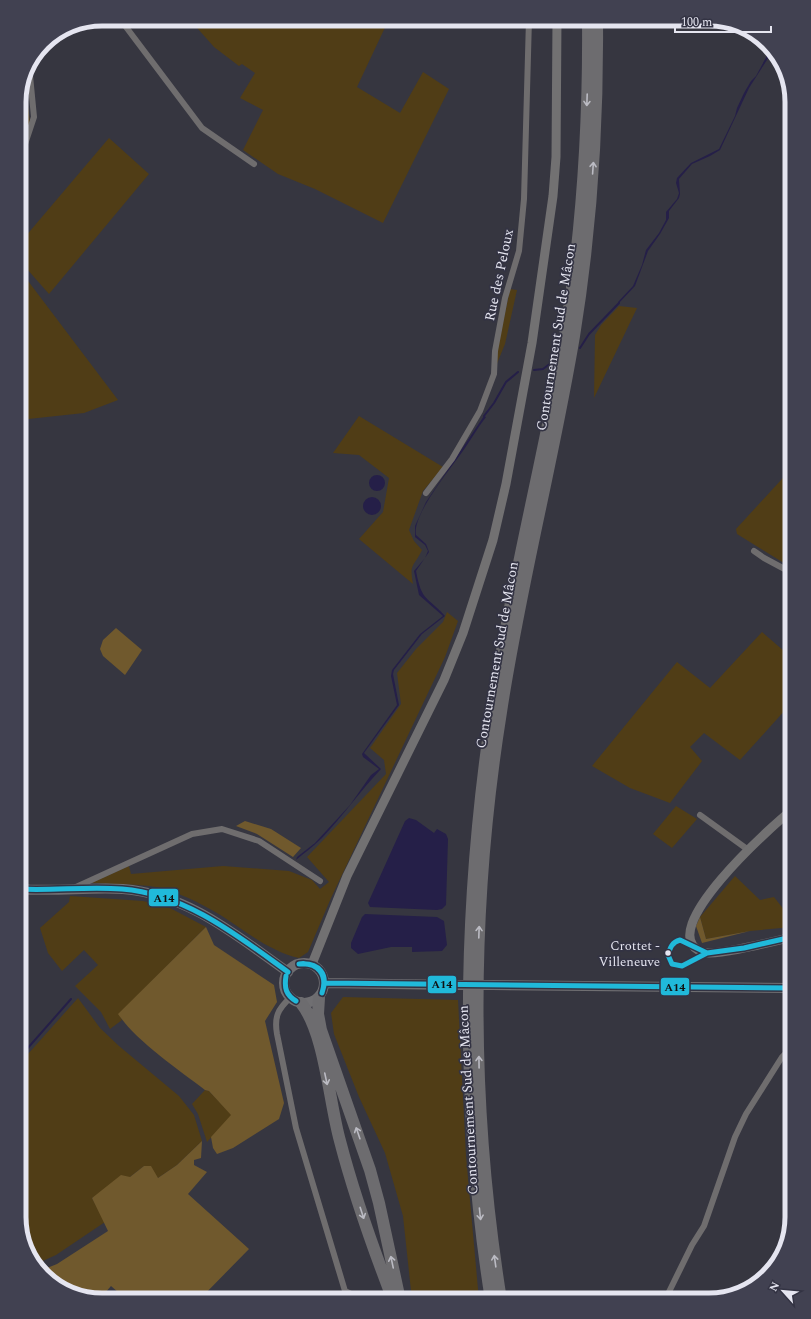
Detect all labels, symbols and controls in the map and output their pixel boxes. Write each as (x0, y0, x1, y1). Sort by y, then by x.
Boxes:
scale bar (675, 8, 771, 34)
text: 100 m (681, 13, 712, 32)
one-way arrow (584, 93, 591, 106)
one-way arrow (590, 162, 597, 175)
street label: Rue des Peloux (479, 227, 519, 323)
street label: Contournement Sud de Mâcon (531, 242, 581, 432)
street label: Contournement Sud de Mâcon (470, 560, 524, 750)
line badge: A14 (148, 888, 179, 907)
text: A14 (154, 890, 175, 907)
one-way arrow (476, 926, 483, 939)
place label: Crottet - Villeneuve (599, 936, 660, 972)
marker: Crottet - Villeneuve (663, 948, 673, 958)
line badge: A14 (427, 975, 457, 994)
text: A14 (432, 976, 453, 993)
line badge: A14 (660, 977, 690, 996)
text: A14 (665, 979, 686, 996)
street label: Contournement Sud de Mâcon (453, 1005, 483, 1195)
one-way arrow (475, 1056, 483, 1069)
one-way arrow (323, 1072, 331, 1085)
one-way arrow (353, 1128, 361, 1140)
one-way arrow (359, 1207, 366, 1220)
one-way arrow (476, 1207, 484, 1220)
one-way arrow (491, 1255, 499, 1268)
one-way arrow (388, 1256, 396, 1269)
north arrow (763, 1271, 803, 1311)
text: N (765, 1279, 784, 1295)

